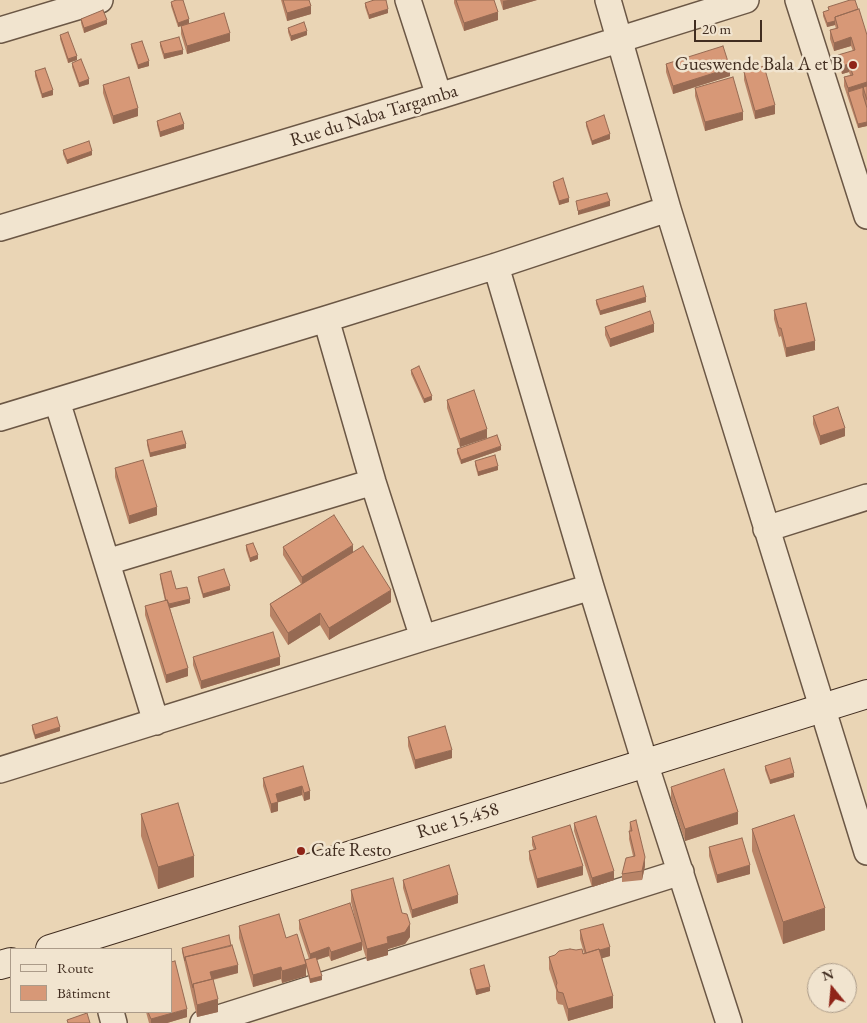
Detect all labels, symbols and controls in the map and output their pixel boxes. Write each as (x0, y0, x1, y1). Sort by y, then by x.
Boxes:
scale bar (697, 10, 764, 42)
text: 20 m (702, 19, 731, 38)
place label: Gueswende Bala A et B (675, 54, 843, 76)
marker: Gueswende Bala A et B (847, 59, 859, 71)
street label: Rue du Naba Targamba (288, 80, 460, 152)
street label: Rue 15.458 (414, 798, 502, 844)
place label: Cafe Resto (311, 840, 391, 862)
marker: Cafe Resto (295, 845, 307, 857)
legend (10, 948, 172, 1013)
text: Route (57, 958, 94, 977)
north arrow (807, 963, 857, 1013)
text: N (820, 964, 836, 985)
text: Bâtiment (57, 983, 110, 1002)

